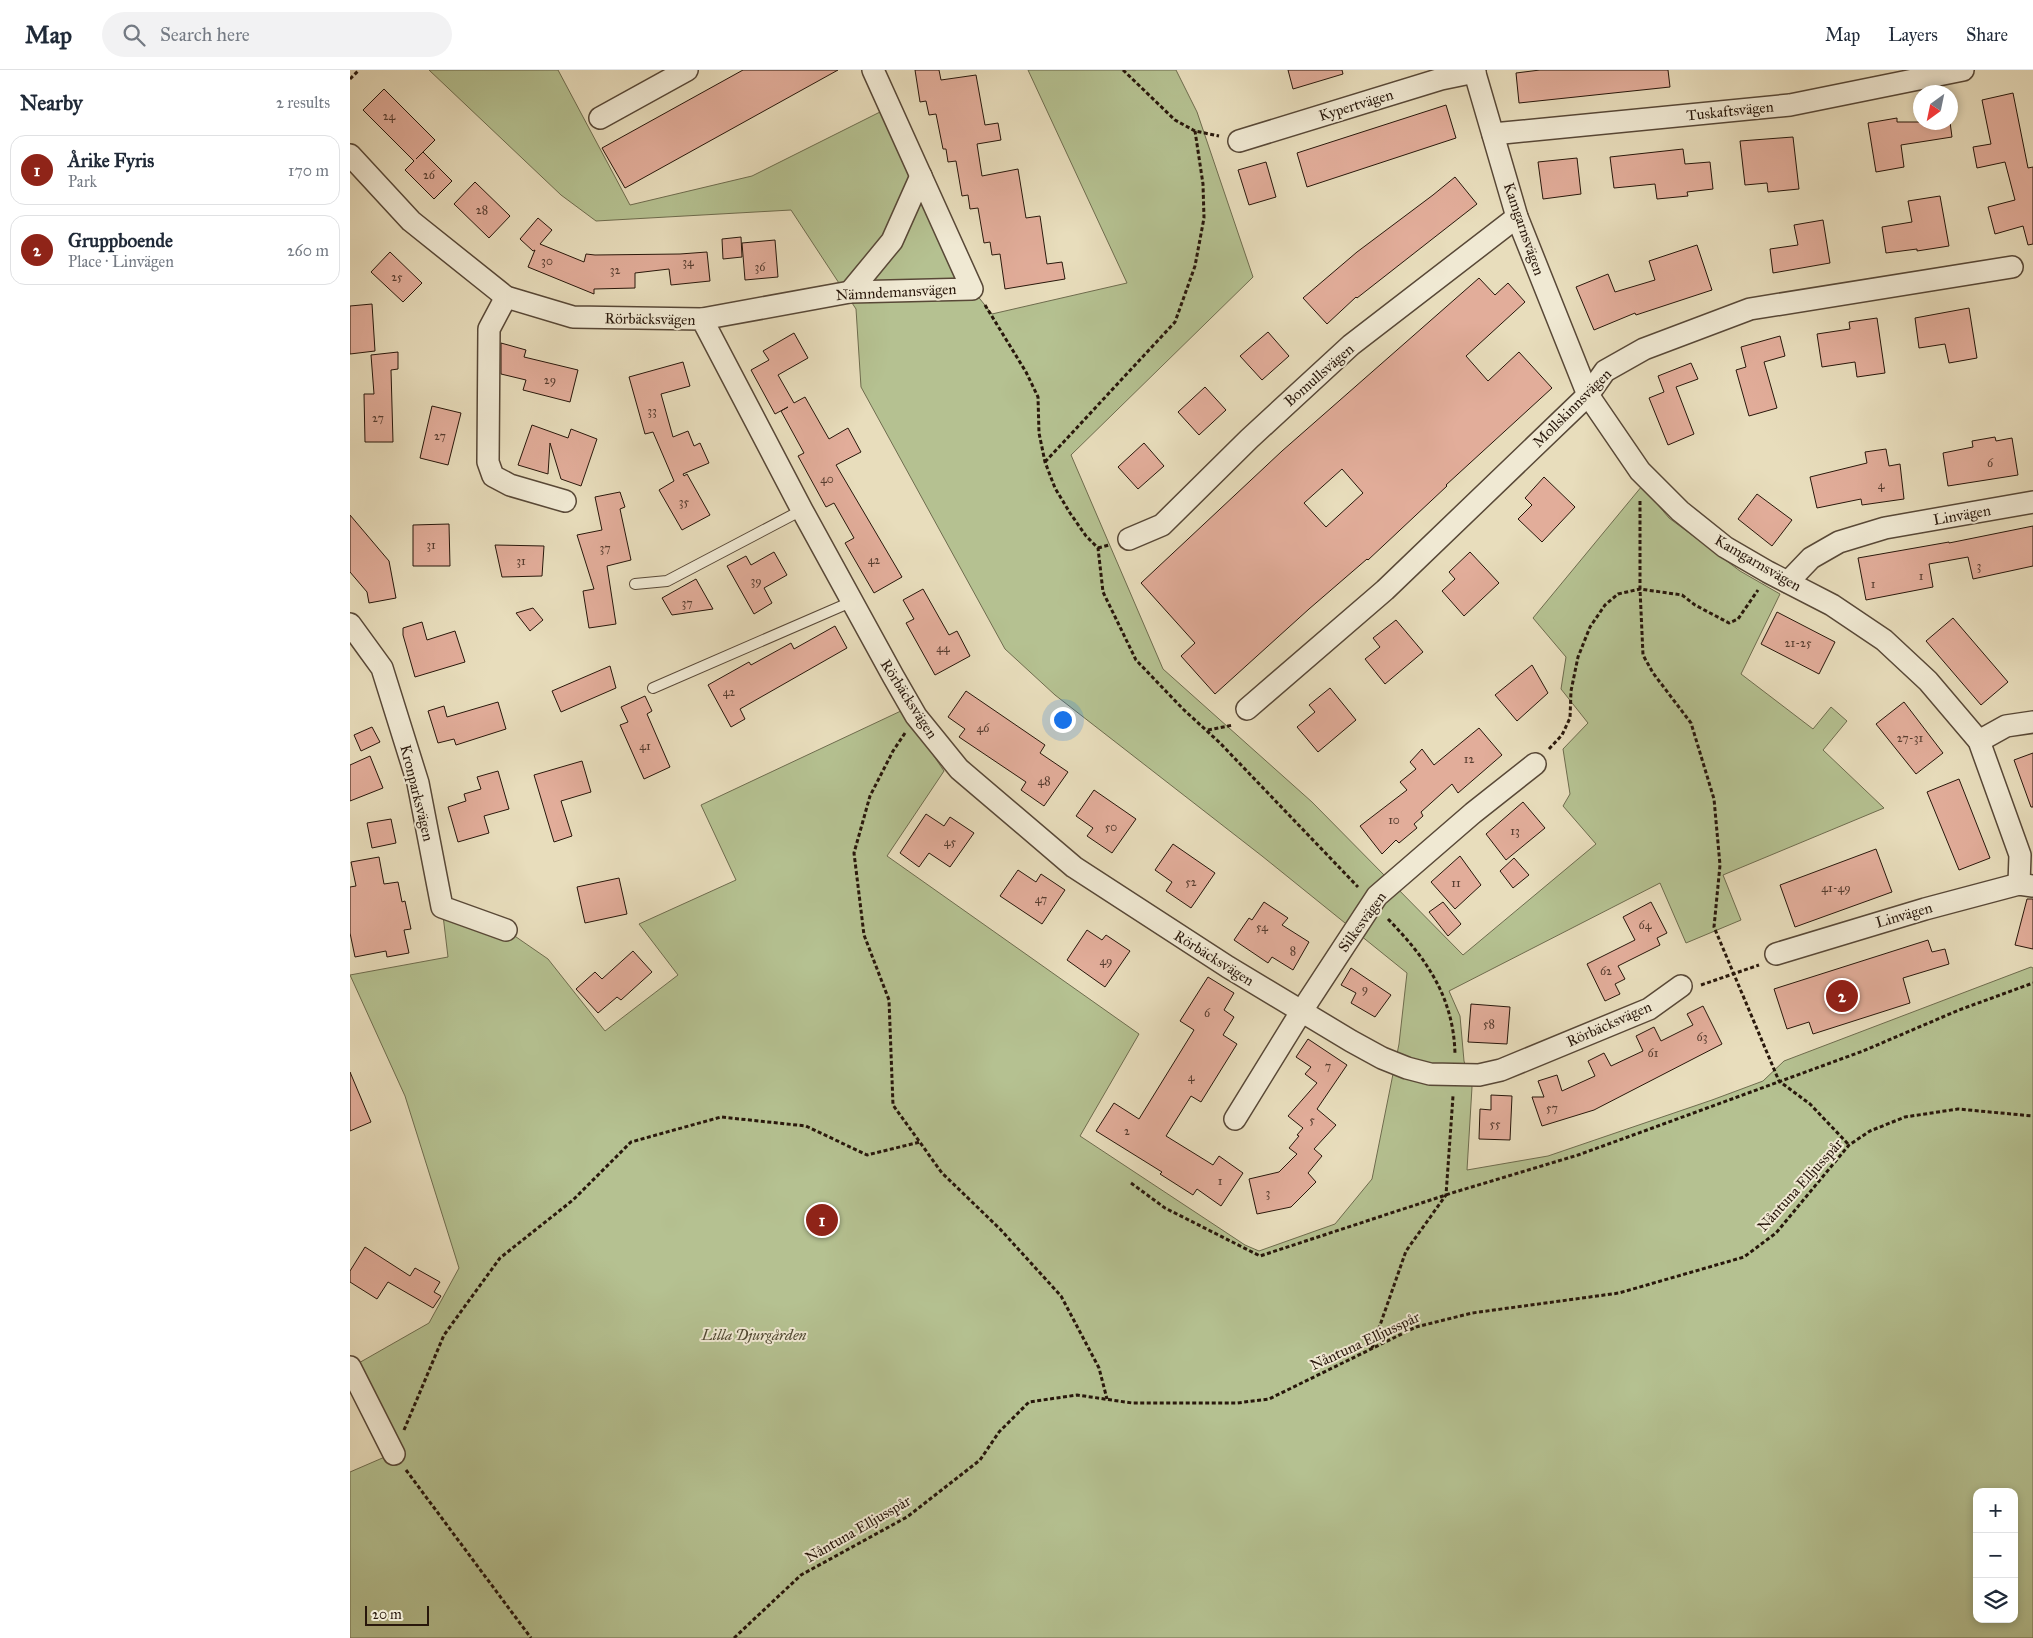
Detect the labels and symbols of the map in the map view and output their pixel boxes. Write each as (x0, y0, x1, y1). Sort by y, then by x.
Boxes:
street label: Kypertvägen (1317, 85, 1395, 125)
north arrow (1913, 85, 1958, 130)
street label: Tuskaftsvägen (1686, 97, 1774, 125)
house number: 24 (383, 109, 396, 123)
house number: 26 (423, 168, 436, 182)
street label: Kamgarnsvägen (1500, 180, 1548, 278)
house number: 28 (476, 203, 488, 217)
house number: 30 (541, 254, 553, 268)
house number: 34 (682, 255, 694, 269)
house number: 36 (755, 260, 766, 274)
house number: 32 (610, 263, 620, 277)
house number: 25 (391, 270, 403, 284)
street label: Nämndemansvägen (835, 280, 957, 304)
street label: Rörbäcksvägen (604, 309, 696, 329)
street label: Bomullsvägen (1280, 340, 1358, 410)
street label: Mollskinnsvägen (1529, 365, 1615, 451)
house number: 29 (544, 373, 556, 387)
house number: 33 (647, 404, 657, 418)
house number: 27 (372, 411, 384, 425)
house number: 27 (434, 429, 446, 443)
house number: 6 (1987, 456, 1994, 470)
house number: 40 (820, 472, 834, 486)
house number: 4 (1878, 478, 1885, 492)
house number: 35 (679, 495, 690, 509)
street label: Linvägen (1932, 501, 1992, 529)
street label: Kamgarnsvägen (1711, 531, 1805, 595)
house number: 31 (426, 538, 436, 552)
house number: 37 (599, 541, 611, 555)
house number: 42 (868, 553, 880, 567)
house number: 31 (516, 554, 526, 568)
house number: 3 (1977, 559, 1982, 573)
house number: 1 (1919, 569, 1924, 583)
house number: 39 (750, 574, 762, 588)
house number: 1 (1871, 577, 1876, 591)
house number: 37 (681, 596, 693, 610)
house number: 21-25 (1785, 636, 1812, 650)
house number: 44 (936, 641, 950, 655)
street label: Rörbäcksvägen (877, 656, 941, 742)
house number: 42 (723, 685, 735, 699)
your location (1050, 707, 1076, 733)
house number: 46 (977, 721, 990, 735)
house number: 27-31 (1897, 731, 1923, 745)
house number: 41 (639, 739, 651, 753)
street label: Kronparksvägen (396, 743, 438, 843)
house number: 12 (1464, 752, 1474, 766)
house number: 48 (1037, 774, 1051, 788)
house number: 10 (1388, 813, 1400, 827)
house number: 50 (1105, 820, 1117, 834)
house number: 13 (1510, 824, 1520, 838)
house number: 45 (944, 835, 957, 849)
house number: 52 (1185, 875, 1197, 889)
house number: 11 (1451, 876, 1461, 890)
house number: 41-49 (1821, 881, 1851, 895)
street label: Silkesvägen (1334, 888, 1390, 956)
house number: 47 (1035, 892, 1047, 906)
street label: Linvägen (1874, 898, 1934, 932)
house number: 64 (1639, 918, 1652, 932)
house number: 54 (1256, 920, 1268, 934)
street label: Rörbäcksvägen (1171, 926, 1257, 990)
house number: 8 (1290, 944, 1296, 958)
house number: 49 (1099, 954, 1113, 968)
house number: 62 (1600, 964, 1612, 978)
pin: 2 (1826, 977, 1858, 1015)
house number: 9 (1362, 982, 1368, 996)
street label: Rörbäcksvägen (1564, 997, 1654, 1051)
house number: 6 (1204, 1006, 1211, 1020)
house number: 58 (1483, 1017, 1495, 1031)
house number: 63 (1697, 1030, 1708, 1044)
house number: 61 (1648, 1046, 1659, 1060)
house number: 7 (1325, 1059, 1331, 1073)
house number: 4 (1188, 1070, 1195, 1084)
house number: 57 (1546, 1101, 1558, 1115)
house number: 5 (1309, 1113, 1315, 1127)
house number: 55 (1489, 1117, 1501, 1131)
house number: 2 (1124, 1124, 1130, 1138)
street label: Nåntuna Elljusspår (1754, 1135, 1847, 1235)
house number: 1 (1218, 1174, 1223, 1188)
house number: 3 (1266, 1186, 1271, 1200)
pin: 1 (806, 1201, 838, 1239)
street label: Nåntuna Elljusspår (1307, 1308, 1423, 1374)
park label: Lilla Djurgården (701, 1326, 806, 1344)
street label: Nåntuna Elljusspår (802, 1491, 914, 1566)
scale bar (365, 1603, 429, 1626)

